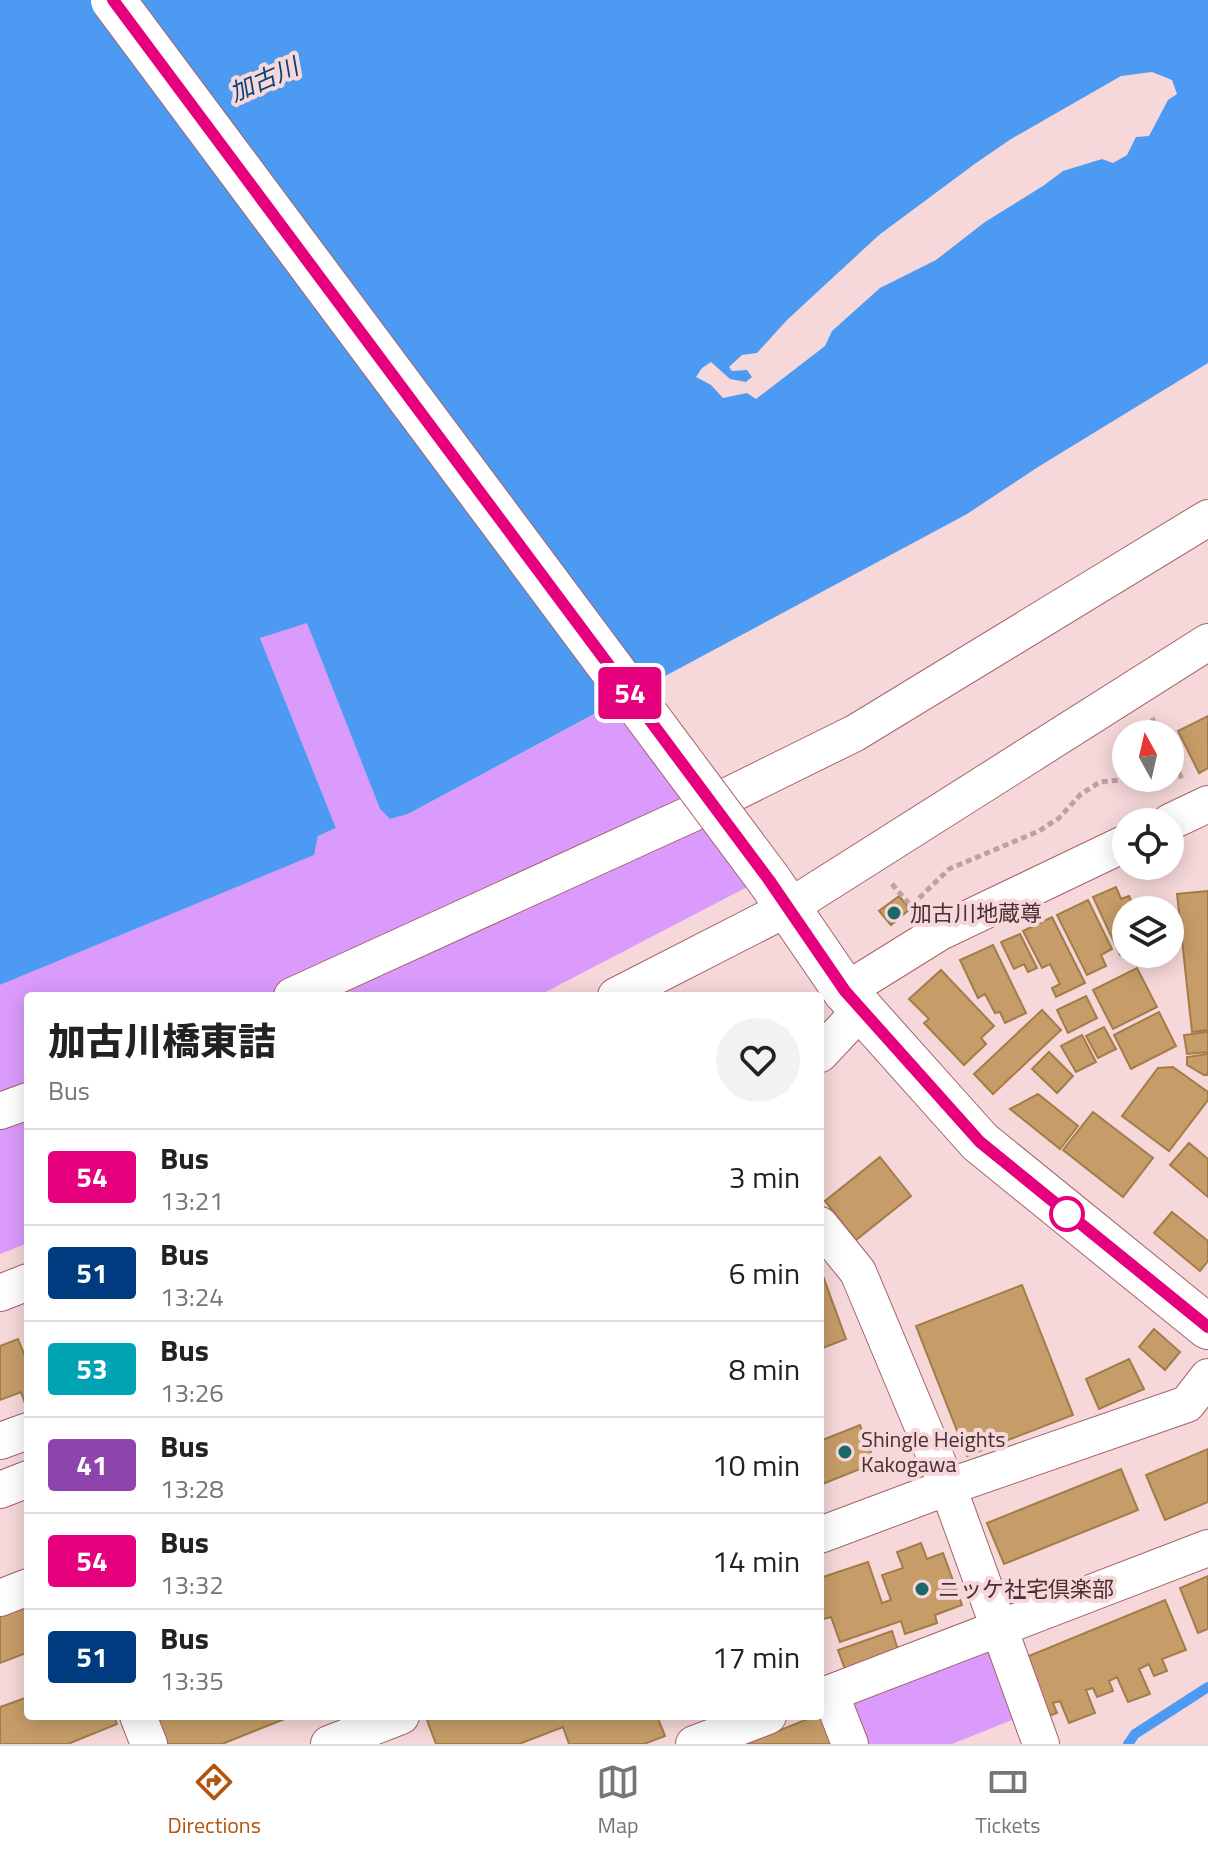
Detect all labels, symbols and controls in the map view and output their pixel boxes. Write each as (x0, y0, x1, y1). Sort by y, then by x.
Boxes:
water label: 加古川 (223, 47, 307, 110)
line badge: 54 (594, 667, 666, 719)
text: 54 (614, 671, 646, 714)
north arrow (1112, 720, 1184, 792)
map controls (1112, 720, 1184, 968)
button: locate (1112, 808, 1184, 880)
place label: 加古川地蔵尊 (910, 896, 1042, 930)
button: layers (1112, 896, 1184, 968)
marker: 加古川地蔵尊 (885, 904, 903, 922)
text: 加古川橋東詰 (48, 1012, 276, 1070)
button: heart (716, 1018, 800, 1102)
text: Bus (48, 1071, 90, 1110)
text: Bus (160, 1135, 209, 1181)
text: 3 min (729, 1154, 800, 1200)
text: 54 (76, 1155, 108, 1198)
text: 13:21 (160, 1181, 224, 1220)
unlabelled marker (1050, 1197, 1084, 1231)
text: Bus (160, 1231, 209, 1277)
text: 6 min (729, 1250, 800, 1296)
text: 51 (76, 1251, 108, 1294)
text: 13:24 (160, 1277, 224, 1316)
text: Bus (160, 1327, 209, 1373)
text: 8 min (729, 1346, 800, 1392)
text: 53 (76, 1347, 108, 1390)
text: 13:26 (160, 1373, 224, 1412)
place label: Shingle Heights Kakogawa (861, 1422, 1005, 1481)
text: Bus (160, 1423, 209, 1469)
text: 10 min (712, 1442, 800, 1488)
text: 41 (76, 1443, 108, 1486)
marker: Shingle Heights Kakogawa (836, 1443, 854, 1461)
text: 13:28 (160, 1469, 224, 1508)
text: Bus (160, 1519, 209, 1565)
text: 14 min (712, 1538, 800, 1584)
text: 54 (76, 1539, 108, 1582)
text: 13:32 (160, 1565, 224, 1604)
place label: ニッケ社宅倶楽部 (938, 1572, 1114, 1606)
marker: ニッケ社宅倶楽部 (913, 1580, 931, 1598)
text: Bus (160, 1615, 209, 1661)
text: 17 min (712, 1634, 800, 1680)
text: 51 (76, 1635, 108, 1678)
text: 13:35 (160, 1661, 224, 1700)
tab: Directions (168, 1760, 261, 1842)
tab: Map (596, 1760, 640, 1842)
tab: Tickets (975, 1760, 1040, 1842)

